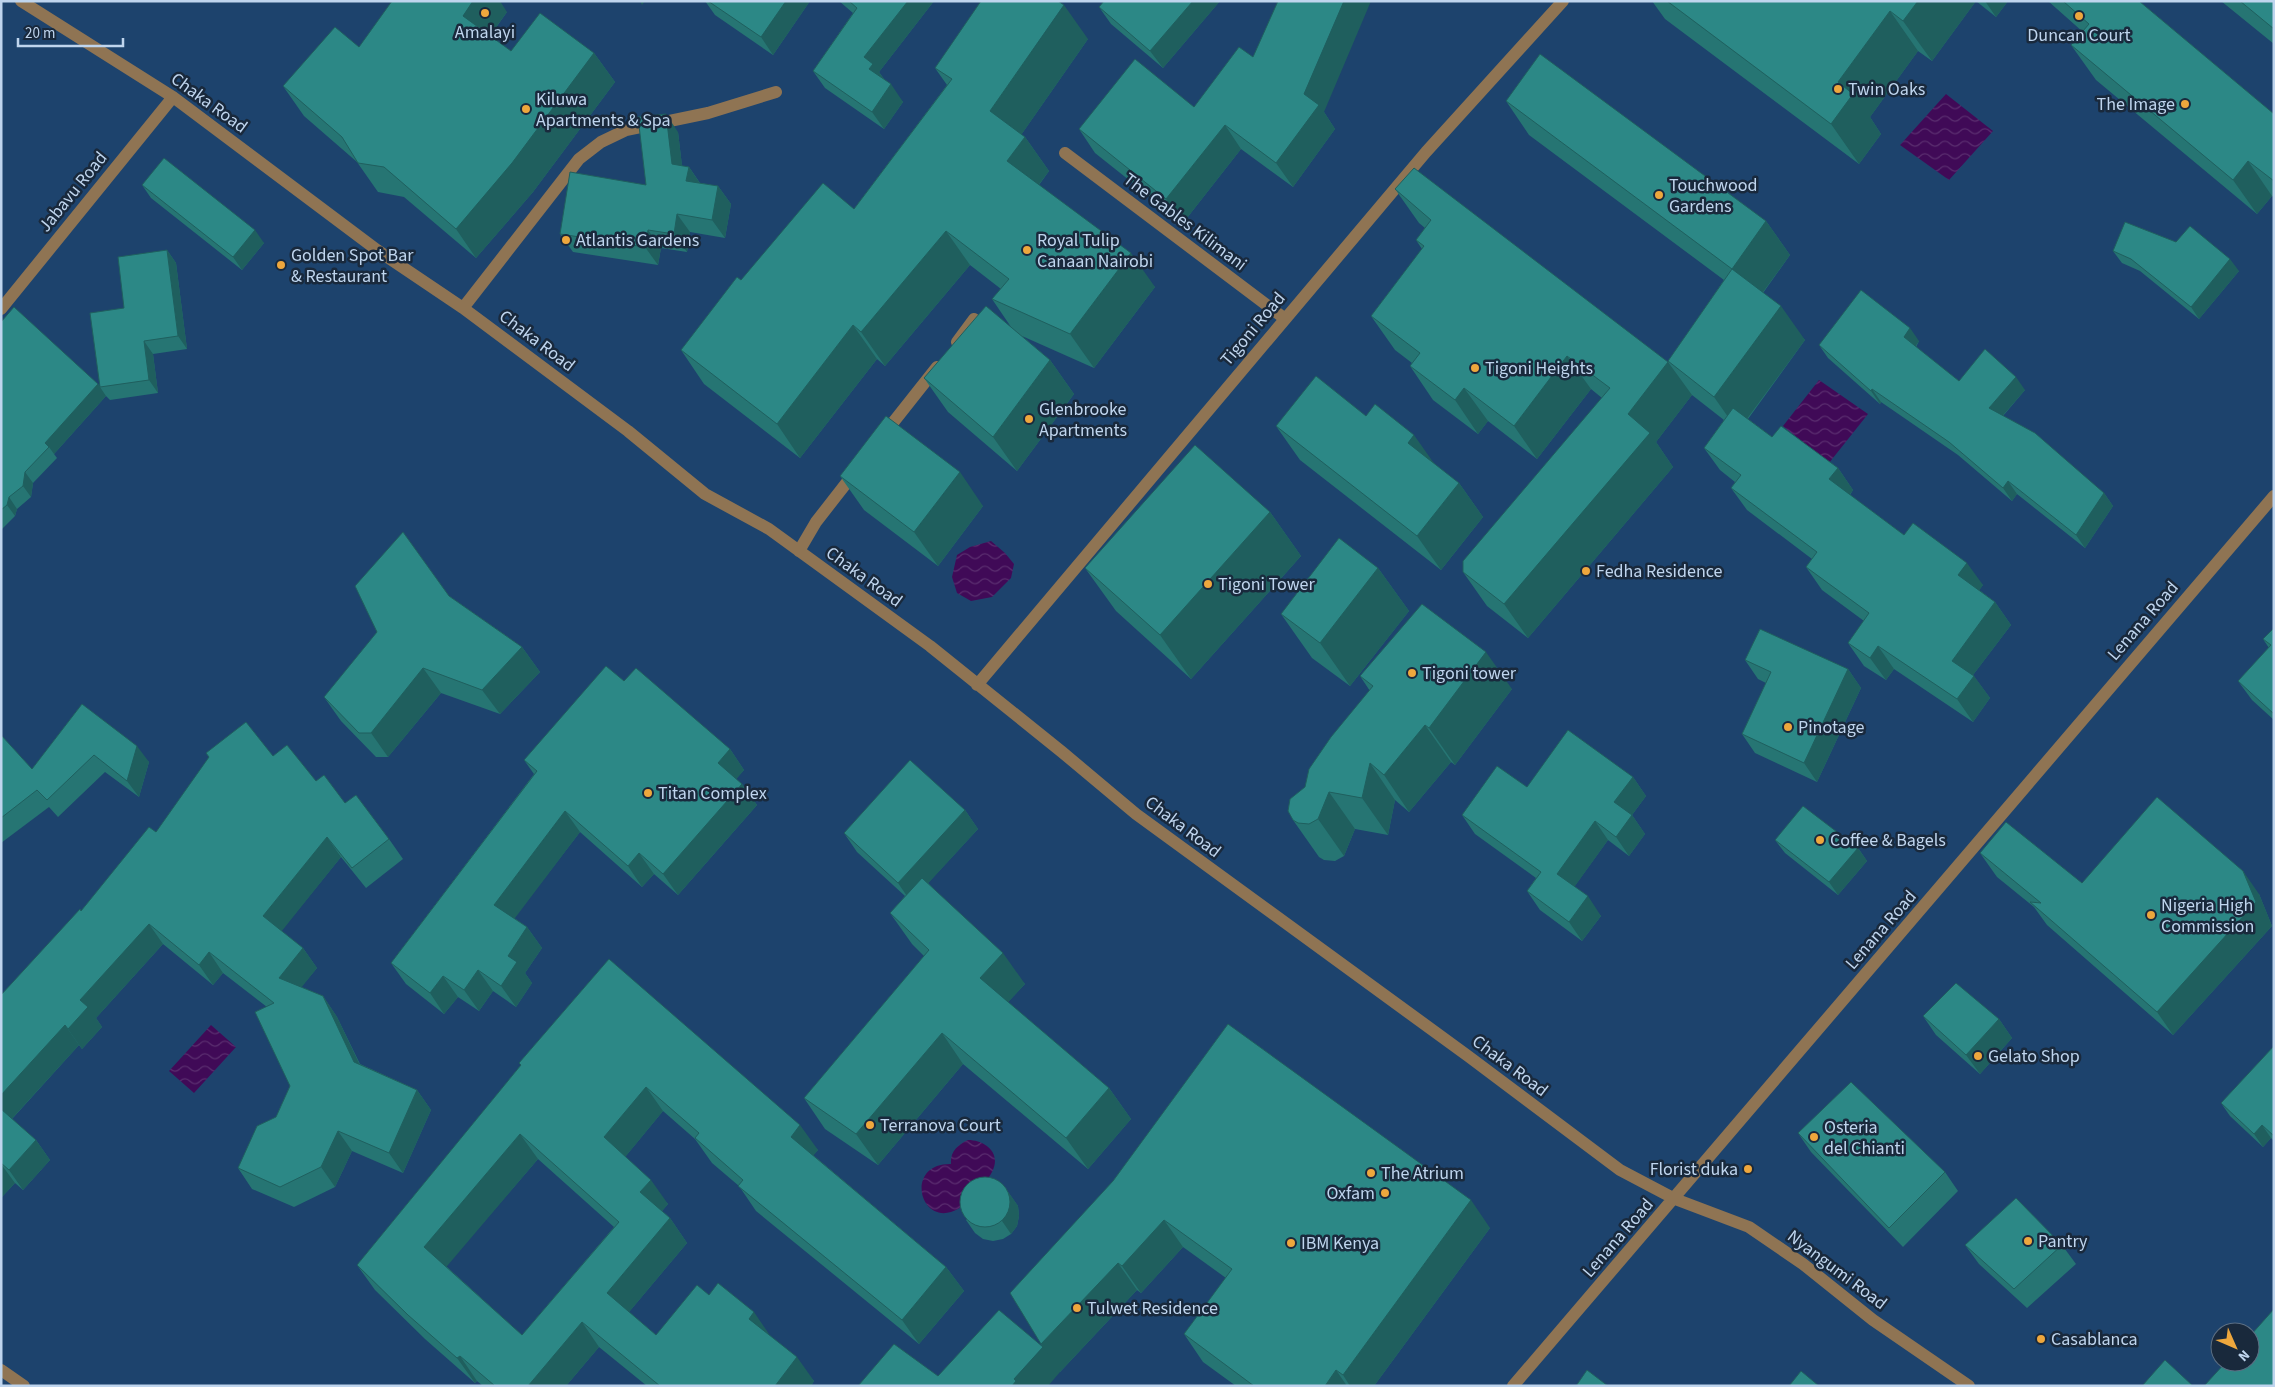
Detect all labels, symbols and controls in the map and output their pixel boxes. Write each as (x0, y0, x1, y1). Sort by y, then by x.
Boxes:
marker: Amalayi (479, 7, 491, 19)
marker: Duncan Court (2073, 10, 2085, 22)
scale bar (18, 15, 122, 47)
place label: Amalayi (455, 20, 515, 45)
text: 20 m (25, 23, 55, 44)
place label: Duncan Court (2027, 23, 2131, 48)
street label: Chaka Road (166, 67, 252, 139)
place label: Twin Oaks (1848, 77, 1925, 102)
marker: Twin Oaks (1832, 83, 1844, 95)
place label: Kiluwa Apartments & Spa (536, 87, 671, 133)
place label: The Image (2097, 92, 2175, 117)
marker: The Image (2179, 98, 2191, 110)
marker: Kiluwa Apartments & Spa (520, 103, 532, 115)
street label: Jabavu Road (33, 146, 113, 238)
street label: The Gables Kilimani (1118, 167, 1252, 277)
place label: Touchwood Gardens (1669, 173, 1757, 219)
marker: Touchwood Gardens (1653, 189, 1665, 201)
place label: Atlantis Gardens (576, 228, 699, 253)
place label: Royal Tulip Canaan Nairobi (1037, 228, 1153, 274)
marker: Atlantis Gardens (560, 234, 572, 246)
place label: Golden Spot Bar & Restaurant (291, 243, 414, 289)
marker: Royal Tulip Canaan Nairobi (1021, 244, 1033, 256)
marker: Golden Spot Bar & Restaurant (275, 259, 287, 271)
street label: Tigoni Road (1215, 287, 1291, 371)
street label: Chaka Road (494, 304, 580, 378)
place label: Tigoni Heights (1485, 356, 1593, 381)
marker: Tigoni Heights (1469, 362, 1481, 374)
place label: Glenbrooke Apartments (1039, 397, 1127, 443)
marker: Glenbrooke Apartments (1023, 413, 1035, 425)
street label: Chaka Road (821, 541, 907, 613)
place label: Fedha Residence (1596, 559, 1723, 584)
marker: Fedha Residence (1580, 565, 1592, 577)
place label: Tigoni Tower (1218, 572, 1315, 597)
street label: Lenana Road (2102, 576, 2184, 666)
marker: Tigoni Tower (1202, 578, 1214, 590)
place label: Tigoni tower (1422, 661, 1517, 686)
marker: Tigoni tower (1406, 667, 1418, 679)
place label: Pinotage (1798, 715, 1865, 740)
marker: Pinotage (1782, 721, 1794, 733)
place label: Titan Complex (658, 781, 767, 806)
marker: Titan Complex (642, 787, 654, 799)
street label: Chaka Road (1140, 790, 1226, 864)
place label: Coffee & Bagels (1830, 828, 1946, 853)
marker: Coffee & Bagels (1814, 834, 1826, 846)
street label: Lenana Road (1840, 885, 1922, 975)
place label: Nigeria High Commission (2161, 893, 2254, 939)
marker: Nigeria High Commission (2145, 909, 2157, 921)
street label: Chaka Road (1467, 1029, 1553, 1103)
place label: Gelato Shop (1988, 1044, 2080, 1069)
marker: Gelato Shop (1972, 1050, 1984, 1062)
place label: Terranova Court (880, 1113, 1001, 1138)
place label: Osteria del Chianti (1824, 1115, 1905, 1161)
marker: Terranova Court (864, 1119, 876, 1131)
marker: Osteria del Chianti (1808, 1131, 1820, 1143)
place label: Florist duka (1650, 1157, 1738, 1182)
place label: The Atrium (1381, 1161, 1464, 1186)
marker: Florist duka (1742, 1163, 1754, 1175)
marker: The Atrium (1365, 1167, 1377, 1179)
place label: Oxfam (1326, 1181, 1375, 1206)
marker: Oxfam (1379, 1187, 1391, 1199)
street label: Lenana Road (1577, 1193, 1659, 1283)
street label: Nyangumi Road (1782, 1224, 1892, 1316)
place label: Pantry (2038, 1229, 2088, 1254)
place label: IBM Kenya (1301, 1231, 1379, 1256)
marker: Pantry (2022, 1235, 2034, 1247)
marker: IBM Kenya (1285, 1237, 1297, 1249)
place label: Tulwet Residence (1087, 1296, 1218, 1321)
marker: Tulwet Residence (1071, 1302, 1083, 1314)
north arrow (2210, 1322, 2260, 1372)
place label: Casablanca (2051, 1327, 2138, 1352)
marker: Casablanca (2035, 1333, 2047, 1345)
text: N (2233, 1345, 2254, 1366)

